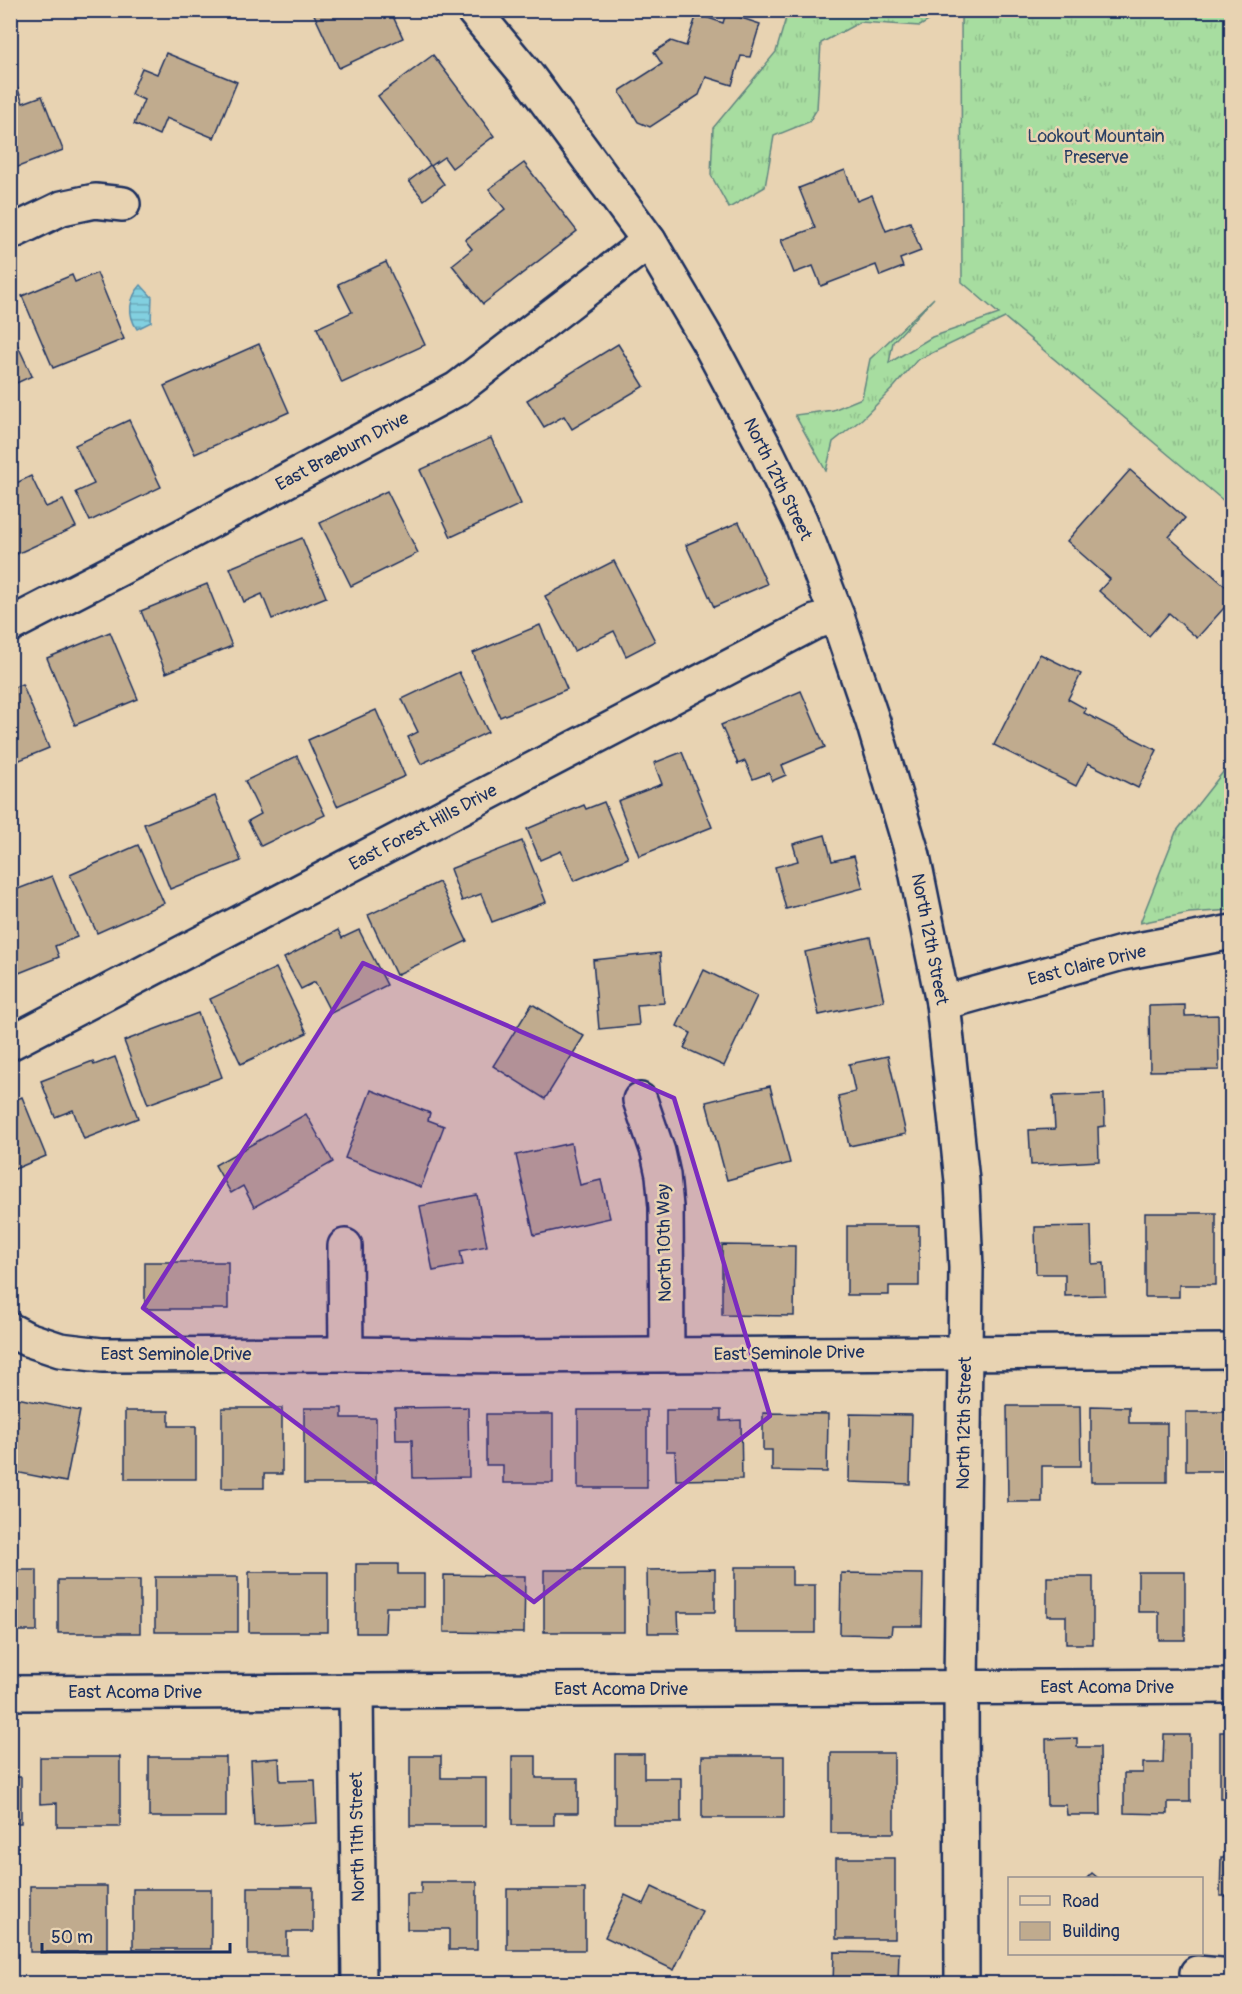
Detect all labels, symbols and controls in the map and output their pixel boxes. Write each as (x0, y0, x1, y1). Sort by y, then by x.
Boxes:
park label: Lookout Mountain Preserve (1027, 125, 1165, 169)
street label: East Braeburn Drive (272, 407, 413, 496)
street label: North 12th Street (738, 414, 817, 545)
street label: East Forest Hills Drive (345, 779, 501, 876)
street label: North 12th Street (905, 871, 954, 1007)
street label: East Claire Drive (1026, 940, 1149, 991)
street label: North 10th Way (652, 1183, 677, 1302)
street label: East Seminole Drive (713, 1341, 865, 1366)
street label: East Seminole Drive (101, 1343, 252, 1366)
street label: North 12th Street (952, 1355, 977, 1490)
street label: East Acoma Drive (1040, 1676, 1174, 1699)
street label: East Acoma Drive (554, 1678, 688, 1701)
street label: East Acoma Drive (68, 1681, 202, 1704)
street label: North 11th Street (345, 1771, 370, 1902)
legend (1008, 1877, 1203, 1955)
text: Road (1062, 1890, 1099, 1913)
scale bar (42, 1916, 230, 1954)
text: Building (1062, 1920, 1120, 1943)
text: 50 m (51, 1926, 93, 1949)

